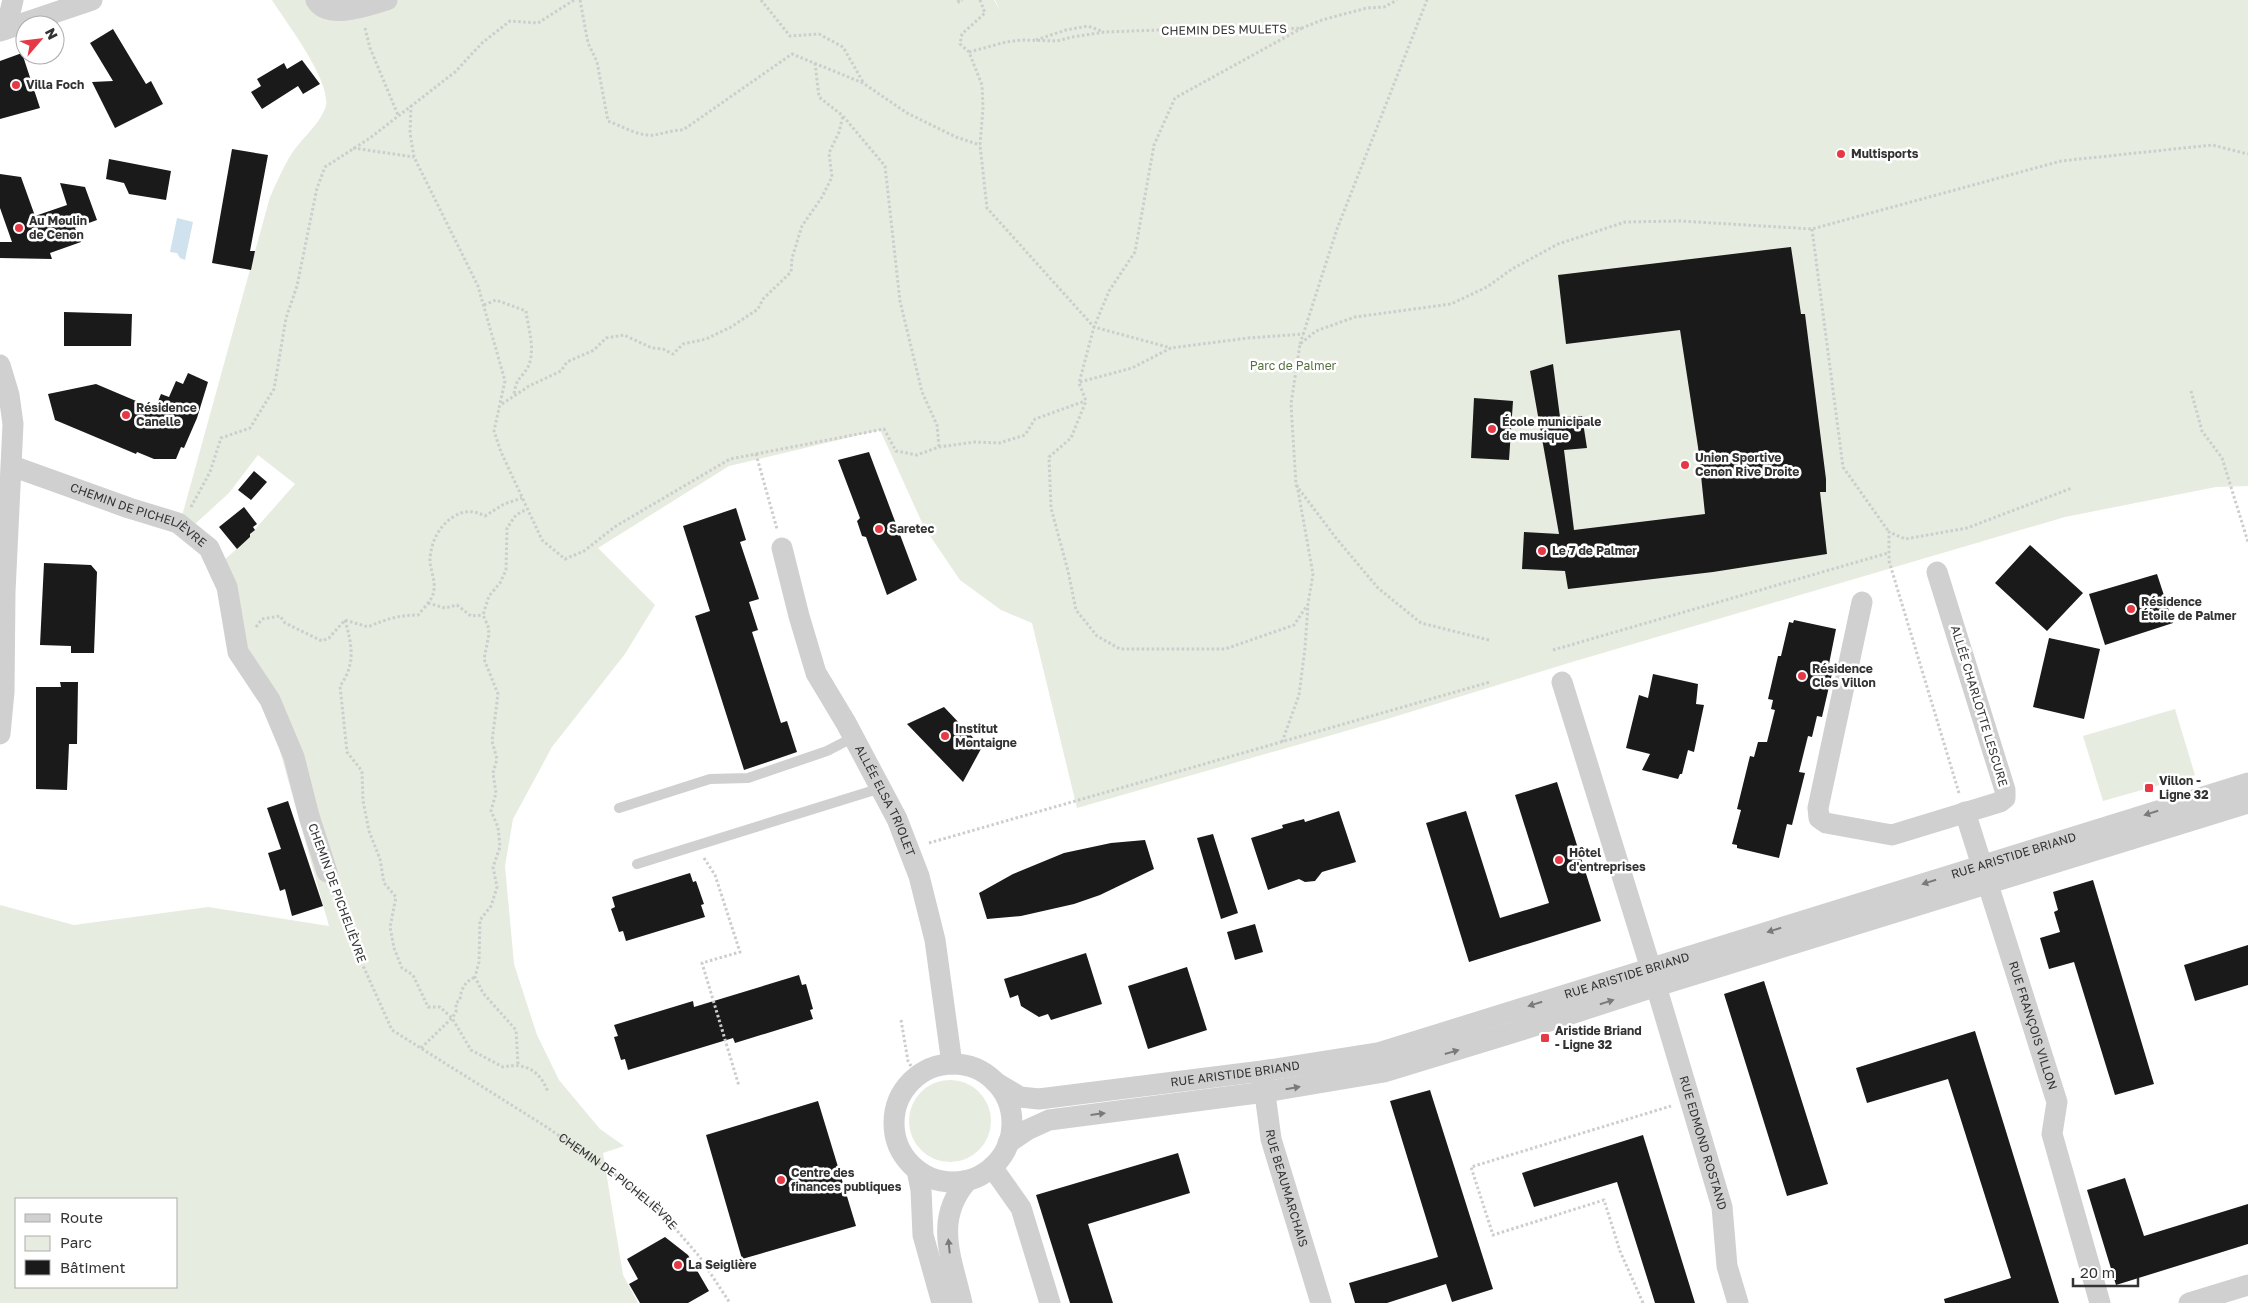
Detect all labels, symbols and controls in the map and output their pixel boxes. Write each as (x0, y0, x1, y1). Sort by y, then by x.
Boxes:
north arrow (15, 15, 65, 65)
street label: CHEMIN DES MULETS (1161, 21, 1287, 38)
text: N (42, 25, 62, 42)
place label: Villa Foch (26, 77, 84, 92)
marker: Villa Foch (10, 79, 22, 91)
place label: Multisports (1851, 146, 1919, 161)
marker: Multisports (1835, 148, 1847, 160)
place label: Au Moulin de Cenon (29, 213, 87, 242)
marker: Au Moulin de Cenon (13, 222, 25, 234)
park label: Parc de Palmer (1250, 358, 1337, 373)
place label: Résidence Canelle (136, 400, 197, 429)
marker: Résidence Canelle (120, 409, 132, 421)
place label: École municipale de musique (1502, 414, 1601, 443)
marker: École municipale de musique (1486, 423, 1498, 435)
place label: Union Sportive Cenon Rive Droite (1695, 450, 1799, 479)
marker: Union Sportive Cenon Rive Droite (1679, 459, 1691, 471)
street label: CHEMIN DE PICHELIÈVRE (68, 479, 210, 550)
place label: Saretec (889, 521, 934, 536)
marker: Saretec (873, 523, 885, 535)
place label: Le 7 de Palmer (1552, 543, 1637, 558)
marker: Le 7 de Palmer (1536, 545, 1548, 557)
place label: Résidence Étoile de Palmer (2141, 594, 2237, 623)
marker: Résidence Étoile de Palmer (2125, 603, 2137, 615)
street label: ALLÉE CHARLOTTE LESCURE (1948, 623, 2011, 788)
place label: Résidence Clos Villon (1812, 661, 1876, 690)
marker: Résidence Clos Villon (1796, 670, 1808, 682)
place label: Institut Montaigne (955, 721, 1017, 750)
marker: Institut Montaigne (939, 730, 951, 742)
street label: ALLÉE ELSA TRIOLET (852, 742, 919, 859)
place label: Villon - Ligne 32 (2159, 773, 2209, 802)
marker: Villon - Ligne 32 (2143, 782, 2155, 794)
one-way arrow (2144, 810, 2159, 818)
street label: CHEMIN DE PICHELIÈVRE (305, 821, 370, 965)
street label: RUE ARISTIDE BRIAND (1949, 829, 2078, 882)
place label: Hôtel d'entreprises (1569, 845, 1646, 874)
marker: Hôtel d'entreprises (1553, 854, 1565, 866)
one-way arrow (1921, 878, 1936, 886)
one-way arrow (1766, 927, 1781, 935)
street label: RUE ARISTIDE BRIAND (1562, 949, 1691, 1002)
street label: RUE FRANÇOIS VILLON (2006, 959, 2061, 1092)
one-way arrow (1599, 998, 1614, 1006)
one-way arrow (1528, 1001, 1543, 1009)
place label: Aristide Briand - Ligne 32 (1555, 1023, 1642, 1052)
marker: Aristide Briand - Ligne 32 (1539, 1032, 1551, 1044)
one-way arrow (1444, 1047, 1459, 1055)
street label: RUE ARISTIDE BRIAND (1170, 1057, 1301, 1089)
street label: RUE EDMOND ROSTAND (1676, 1074, 1730, 1212)
one-way arrow (1286, 1083, 1302, 1091)
one-way arrow (1090, 1110, 1106, 1118)
street label: RUE BEAUMARCHAIS (1263, 1128, 1312, 1249)
street label: CHEMIN DE PICHELIÈVRE (556, 1129, 681, 1232)
place label: Centre des finances publiques (791, 1165, 902, 1194)
marker: Centre des finances publiques (775, 1174, 787, 1186)
legend (15, 1198, 178, 1288)
text: Route (60, 1208, 103, 1226)
text: Parc (60, 1233, 92, 1251)
one-way arrow (944, 1238, 952, 1254)
scale bar (2073, 1256, 2138, 1288)
place label: La Seiglière (688, 1257, 757, 1272)
text: Bâtiment (60, 1258, 125, 1276)
marker: La Seiglière (672, 1259, 684, 1271)
text: 20 m (2080, 1263, 2115, 1281)

